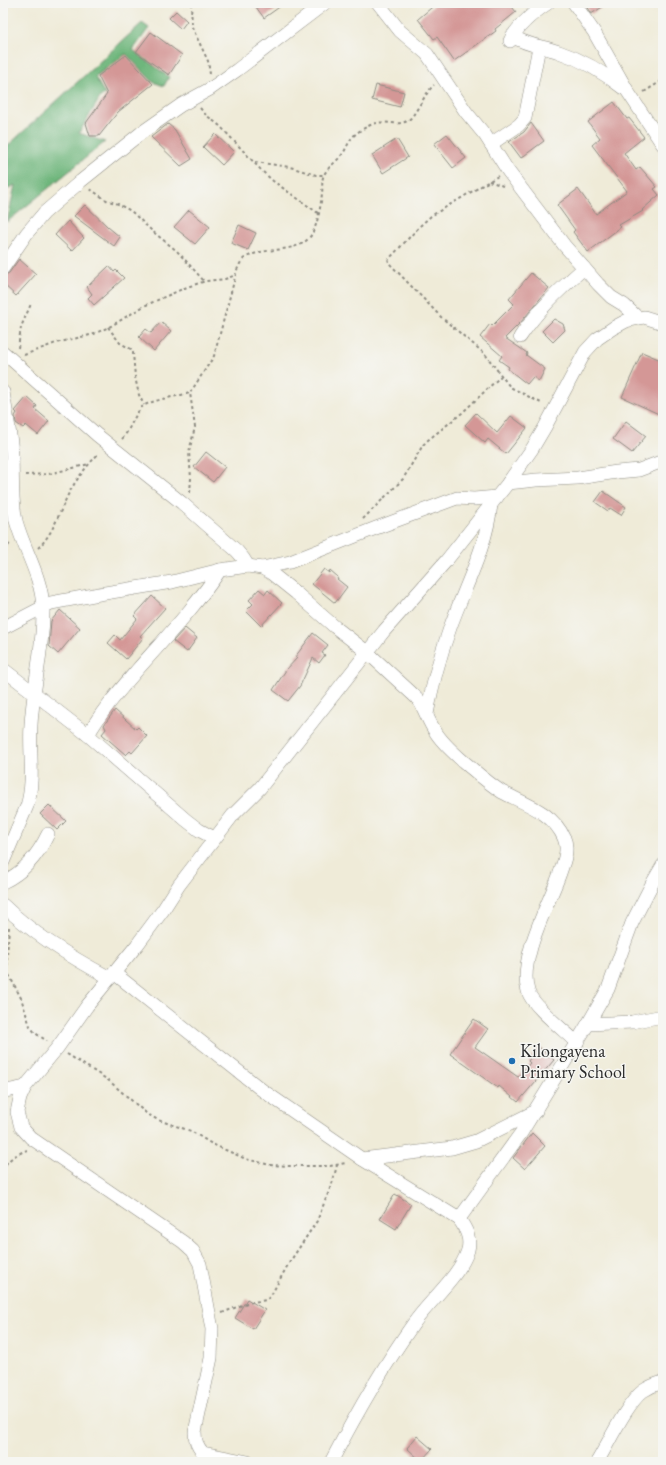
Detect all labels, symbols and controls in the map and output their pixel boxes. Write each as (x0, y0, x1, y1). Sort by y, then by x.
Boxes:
place label: Kilongayena Primary School (520, 1039, 626, 1083)
marker: Kilongayena Primary School (507, 1056, 517, 1066)

